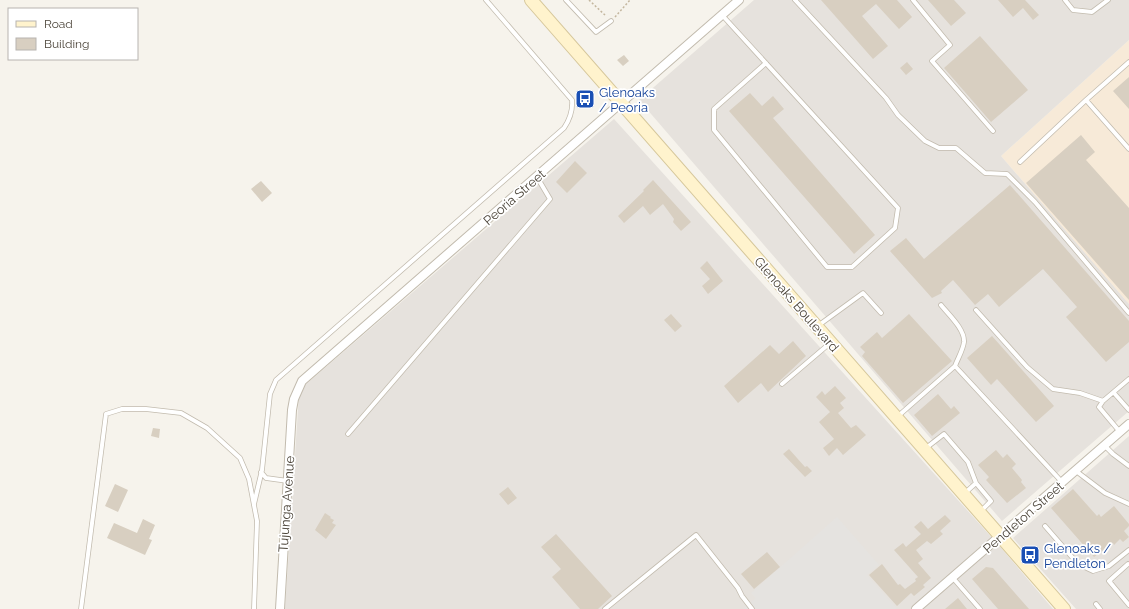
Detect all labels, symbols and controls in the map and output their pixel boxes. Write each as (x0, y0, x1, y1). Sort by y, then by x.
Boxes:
legend (8, 8, 138, 60)
text: Road (44, 17, 73, 31)
text: Building (44, 37, 90, 51)
place label: Glenoaks / Peoria (599, 85, 655, 115)
bus stop icon: Glenoaks / Peoria (574, 88, 596, 110)
street label: Peoria Street (480, 166, 549, 228)
street label: Glenoaks Boulevard (751, 254, 842, 355)
street label: Tujunga Avenue (276, 455, 297, 553)
street label: Pendleton Street (980, 478, 1067, 556)
place label: Glenoaks / Pendleton (1044, 541, 1111, 571)
bus stop icon: Glenoaks / Pendleton (1019, 544, 1041, 566)

